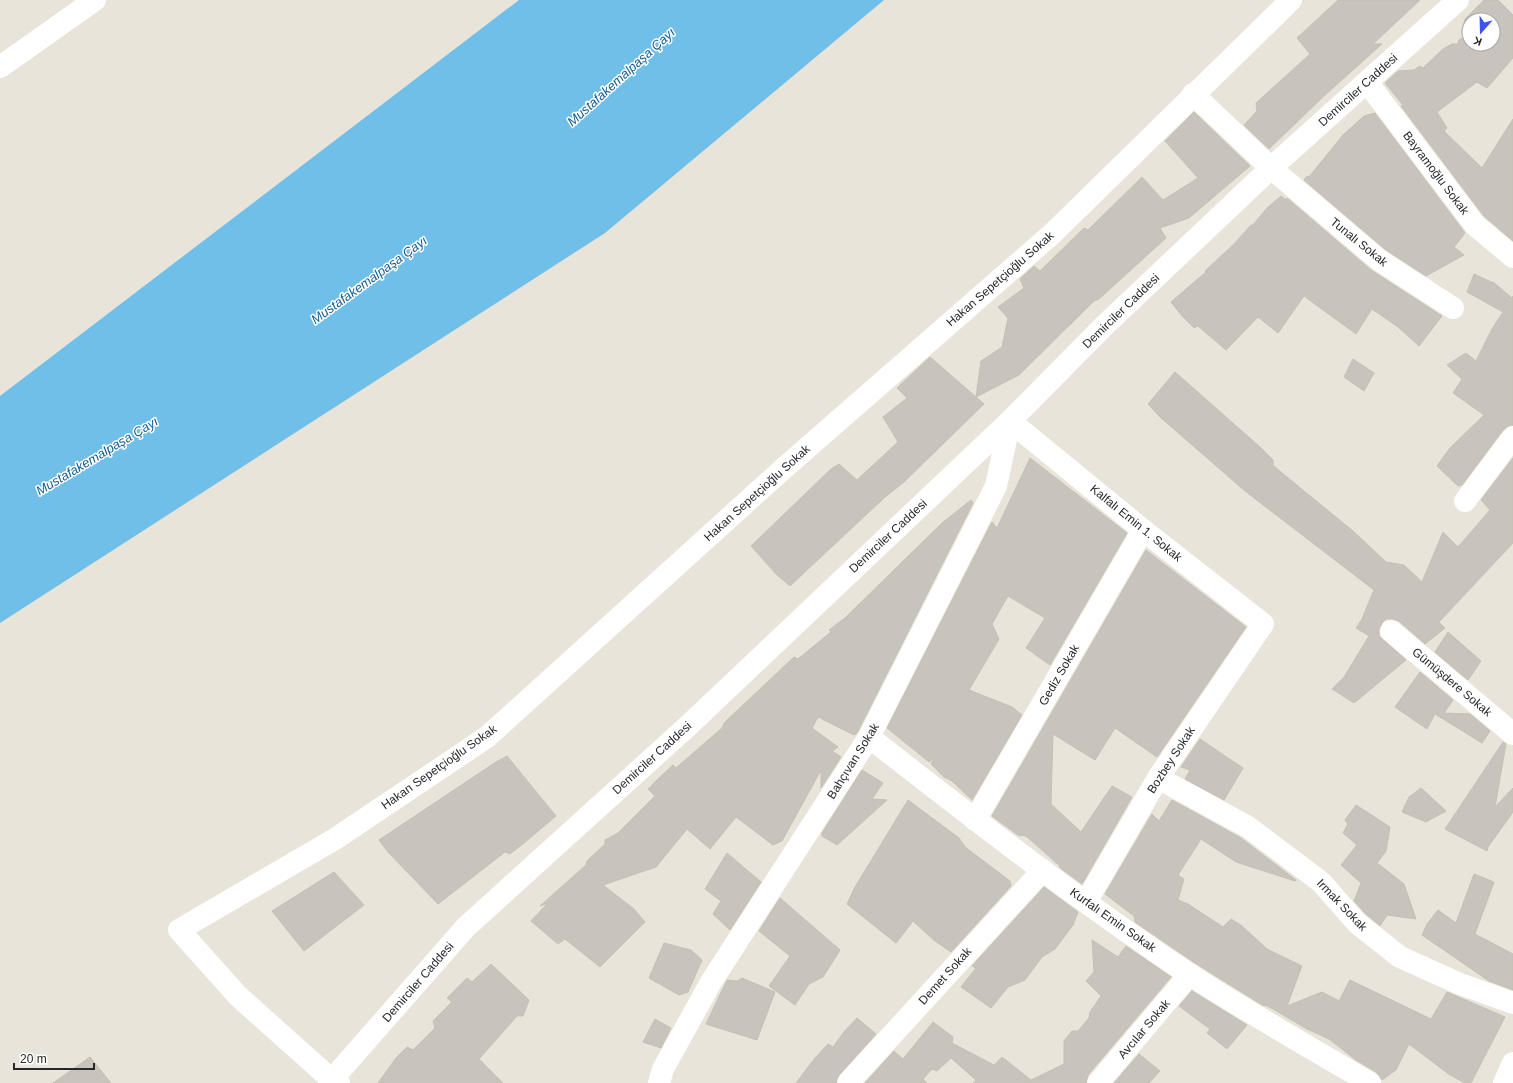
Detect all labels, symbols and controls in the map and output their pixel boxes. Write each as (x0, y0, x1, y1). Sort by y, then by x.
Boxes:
north arrow (1461, 12, 1501, 52)
water label: Mustafakemalpaşa Çayı (564, 25, 678, 129)
text: K (1472, 34, 1483, 48)
street label: Demirciler Caddesi (1316, 51, 1400, 129)
street label: Bayramoğlu Sokak (1400, 129, 1472, 218)
street label: Tunalı Sokak (1328, 215, 1391, 270)
street label: Hakan Sepetçioğlu Sokak (944, 228, 1057, 329)
water label: Mustafakemalpaşa Çayı (308, 233, 430, 327)
street label: Demirciler Caddesi (1080, 271, 1162, 351)
water label: Mustafakemalpaşa Çayı (33, 413, 161, 498)
street label: Hakan Sepetçioğlu Sokak (701, 441, 813, 544)
street label: Kalfalı Emin 1. Sokak (1087, 482, 1185, 565)
street label: Demirciler Caddesi (846, 496, 930, 576)
street label: Gediz Sokak (1036, 641, 1083, 708)
street label: Gümüşdere Sokak (1409, 645, 1495, 720)
street label: Demirciler Caddesi (610, 719, 694, 797)
street label: Bahçıvan Sokak (824, 720, 882, 801)
street label: Hakan Sepetçioğlu Sokak (379, 721, 500, 812)
street label: Bozbey Sokak (1144, 723, 1198, 796)
street label: Irmak Sokak (1314, 876, 1371, 935)
street label: Kurfalı Emin Sokak (1067, 885, 1160, 956)
street label: Demirciler Caddesi (379, 939, 457, 1025)
street label: Demet Sokak (916, 944, 975, 1007)
street label: Avcılar Sokak (1115, 996, 1174, 1062)
scale bar (14, 1045, 94, 1071)
text: 20 m (20, 1052, 47, 1066)

